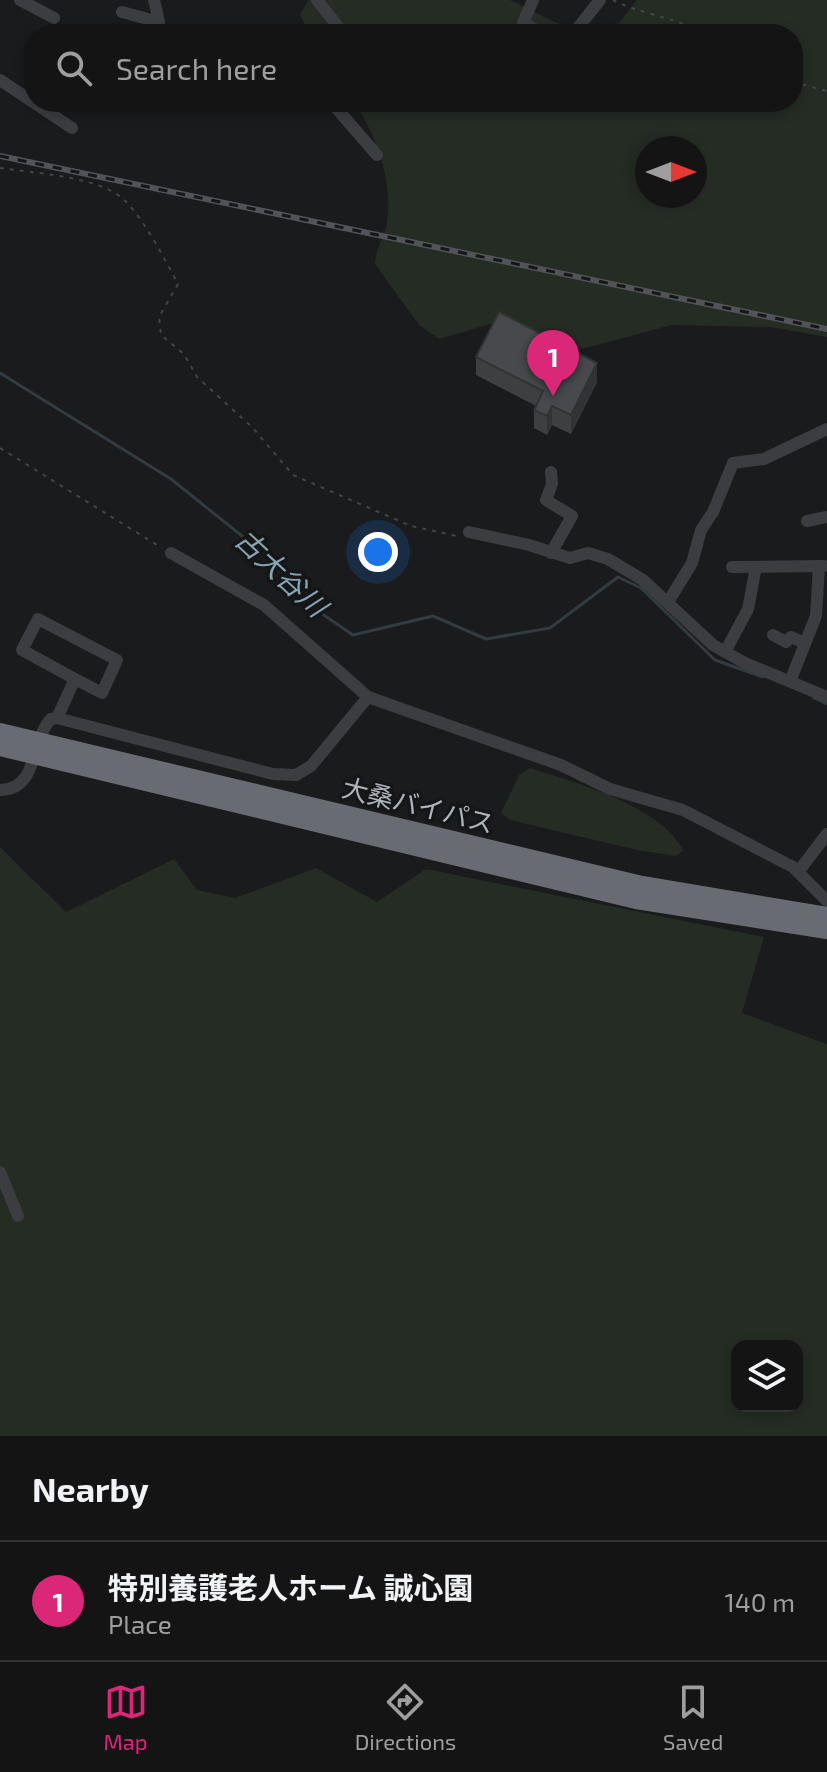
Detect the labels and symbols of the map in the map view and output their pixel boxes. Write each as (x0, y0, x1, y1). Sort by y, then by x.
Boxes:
north arrow (635, 136, 707, 208)
pin: 1 (527, 330, 579, 396)
water label: 古大谷川 (229, 522, 336, 625)
your location (358, 532, 398, 572)
street label: 大桑バイパス (339, 771, 498, 838)

